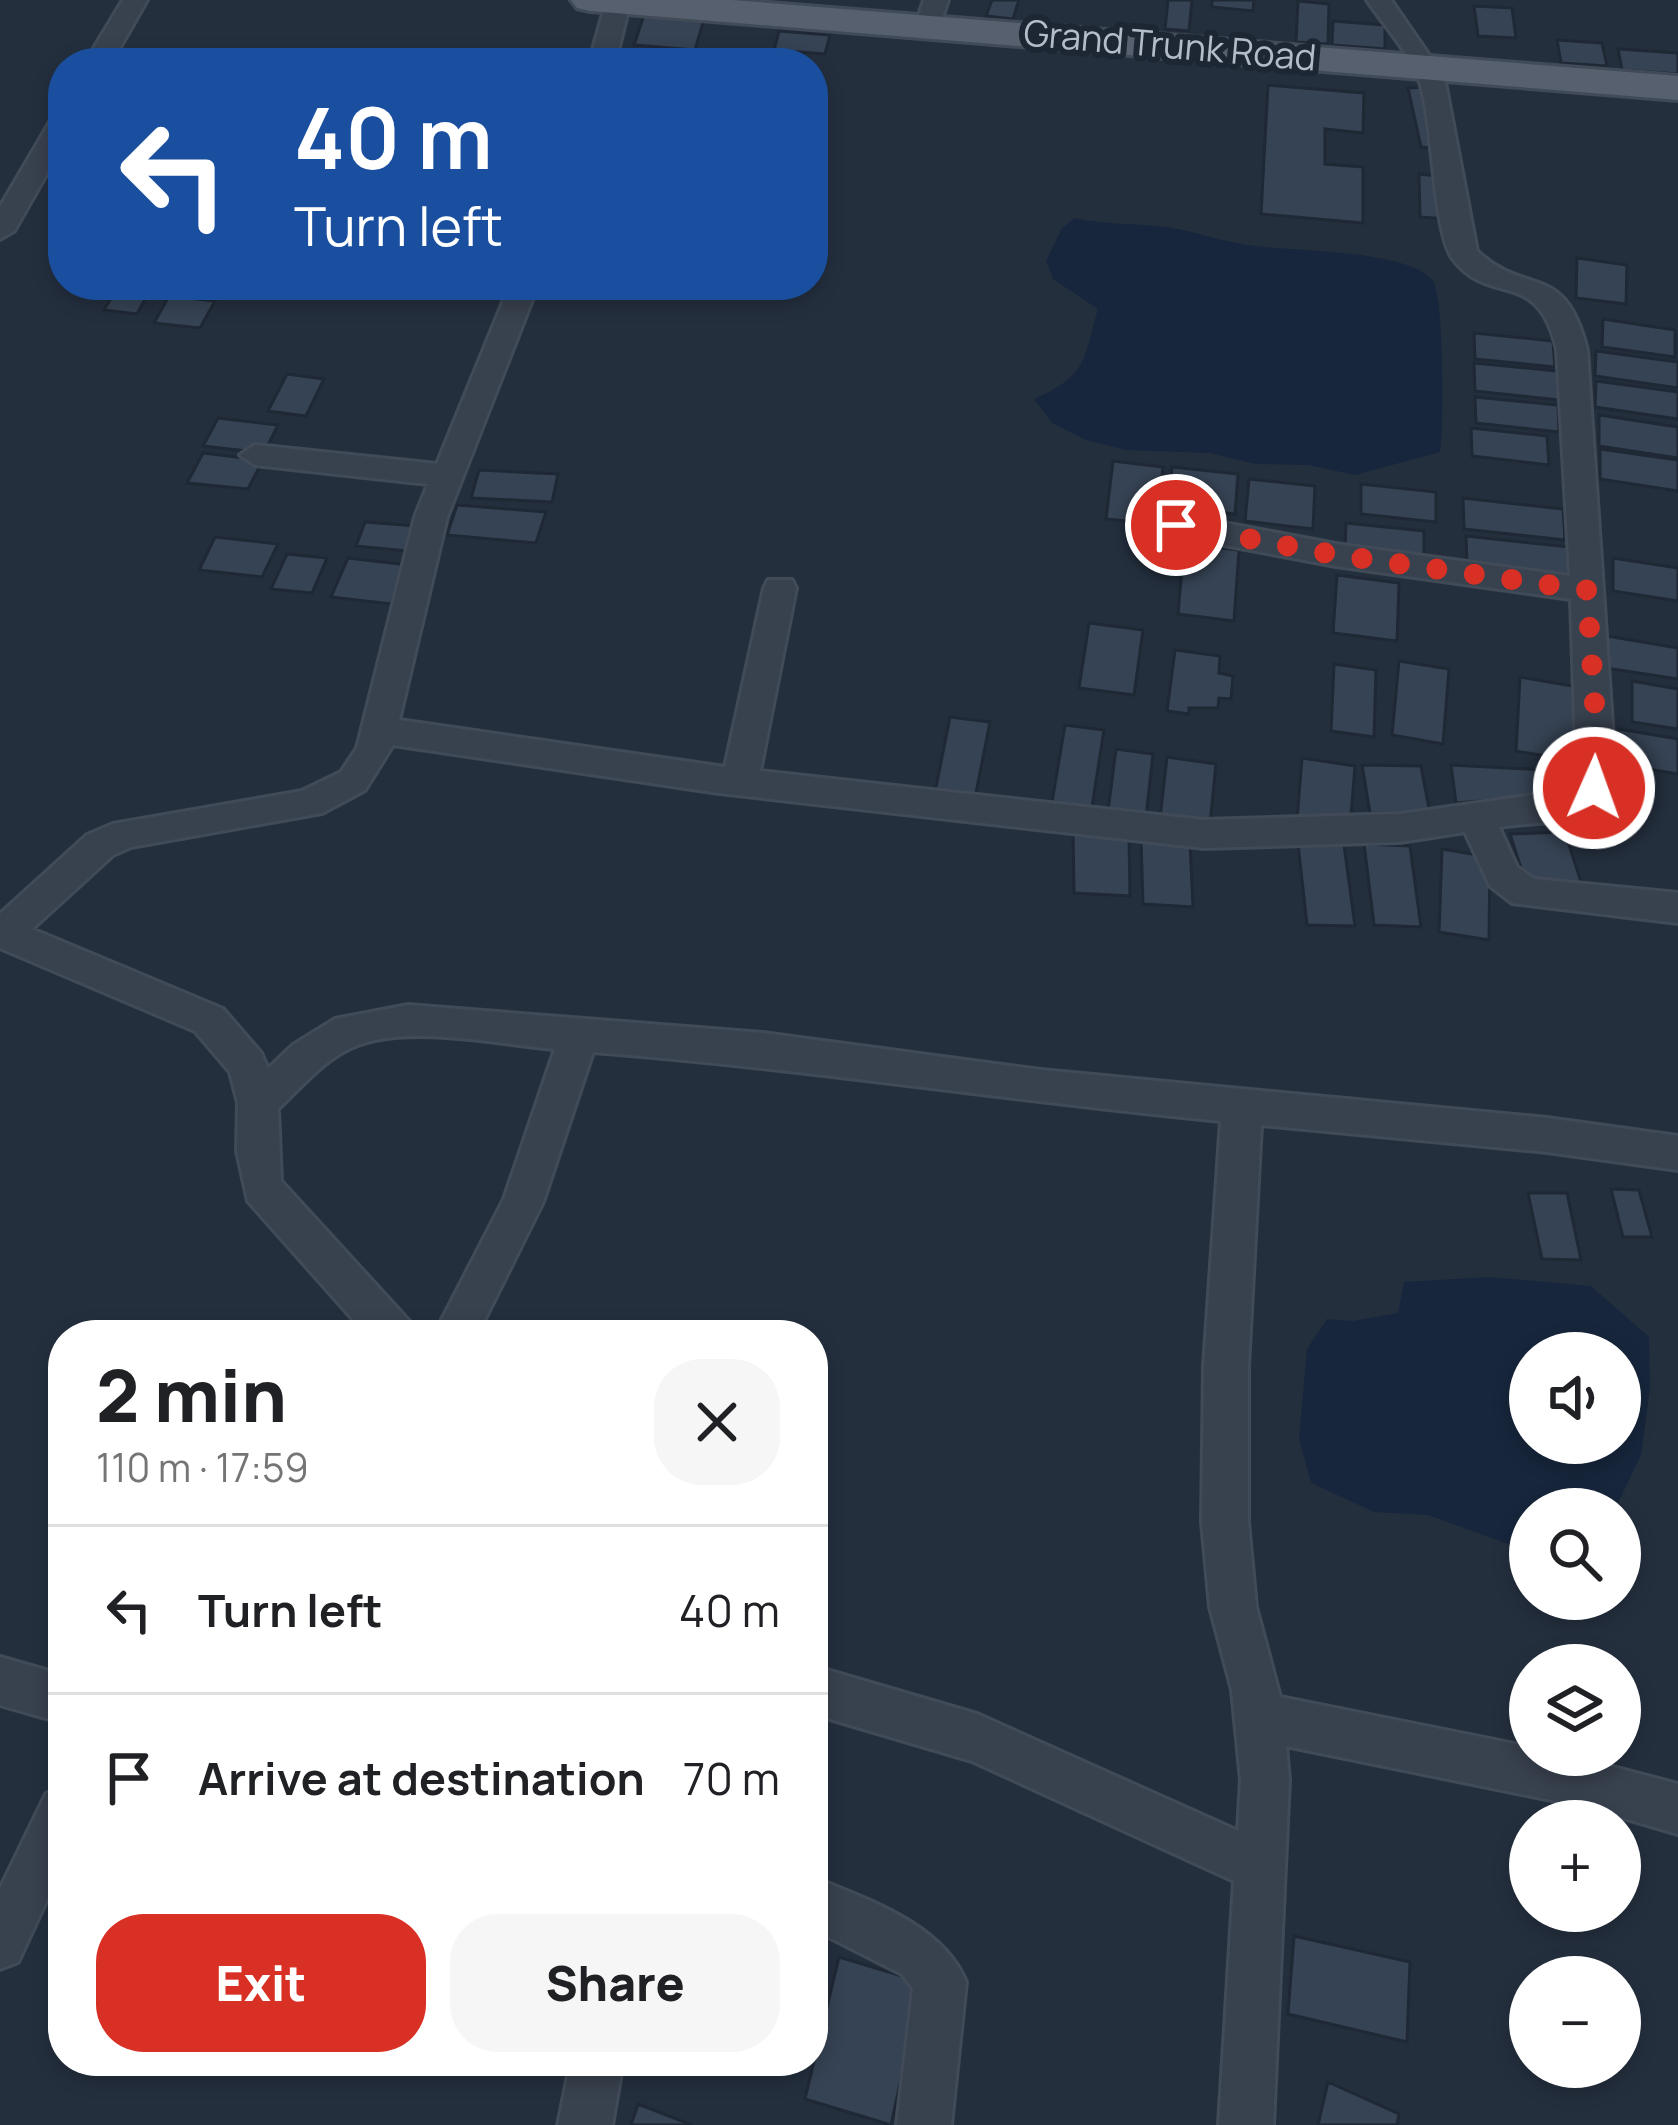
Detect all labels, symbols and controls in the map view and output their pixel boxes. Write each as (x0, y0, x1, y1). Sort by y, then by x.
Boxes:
street label: Grand Trunk Road (1022, 7, 1318, 82)
text: 40 m (294, 79, 493, 194)
icon: left (96, 96, 252, 252)
text: Turn left (294, 188, 503, 262)
pin (1125, 474, 1227, 576)
icon: arrive (1143, 492, 1209, 558)
position arrow (1531, 725, 1657, 851)
map controls (1509, 1332, 1641, 2088)
button: sound (1509, 1332, 1641, 1464)
text: 2 min (96, 1345, 287, 1444)
button: close (654, 1359, 780, 1485)
text: 110 m · 17:59 (96, 1440, 309, 1494)
button: search (1509, 1488, 1641, 1620)
icon: left (96, 1577, 162, 1643)
text: Turn left (198, 1579, 383, 1641)
text: 40 m (679, 1579, 780, 1641)
button: layers (1509, 1644, 1641, 1776)
icon: arrive (96, 1745, 162, 1811)
text: Arrive at destination (198, 1747, 645, 1809)
text: 70 m (683, 1747, 780, 1809)
button: + (1509, 1800, 1641, 1932)
button: Exit (96, 1914, 426, 2052)
button: Share (450, 1914, 780, 2052)
button: − (1509, 1956, 1641, 2088)

